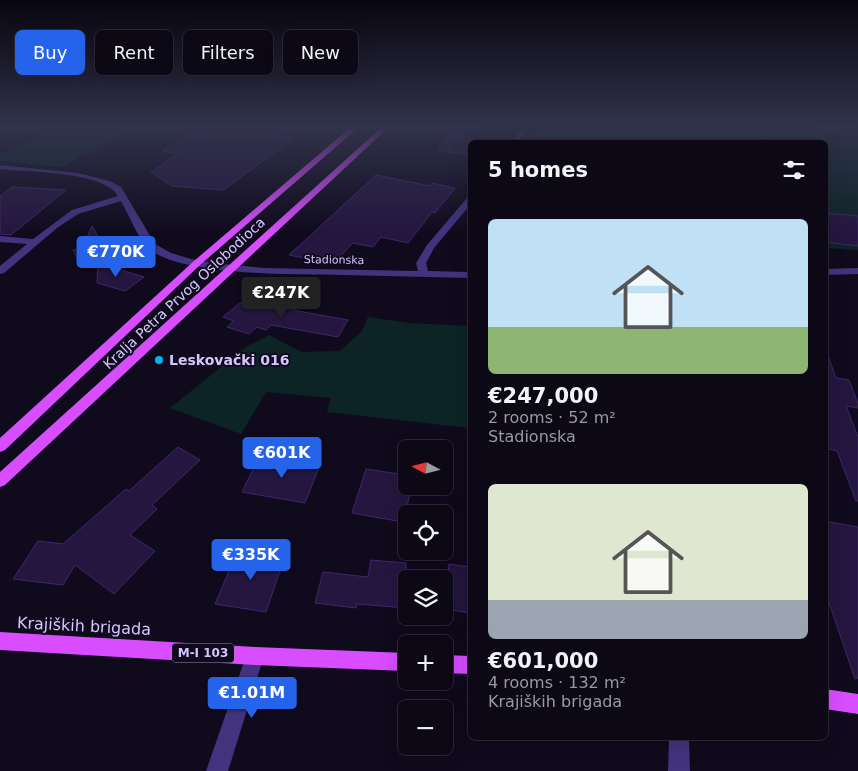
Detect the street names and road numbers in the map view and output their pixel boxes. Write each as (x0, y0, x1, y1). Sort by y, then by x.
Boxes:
street label: Kralja Petra Prvog Oslobodioca (100, 214, 268, 372)
street label: Stadionska (304, 253, 364, 267)
street label: Krajiških brigada (17, 613, 151, 639)
road number: M-I 103 (172, 644, 234, 662)

